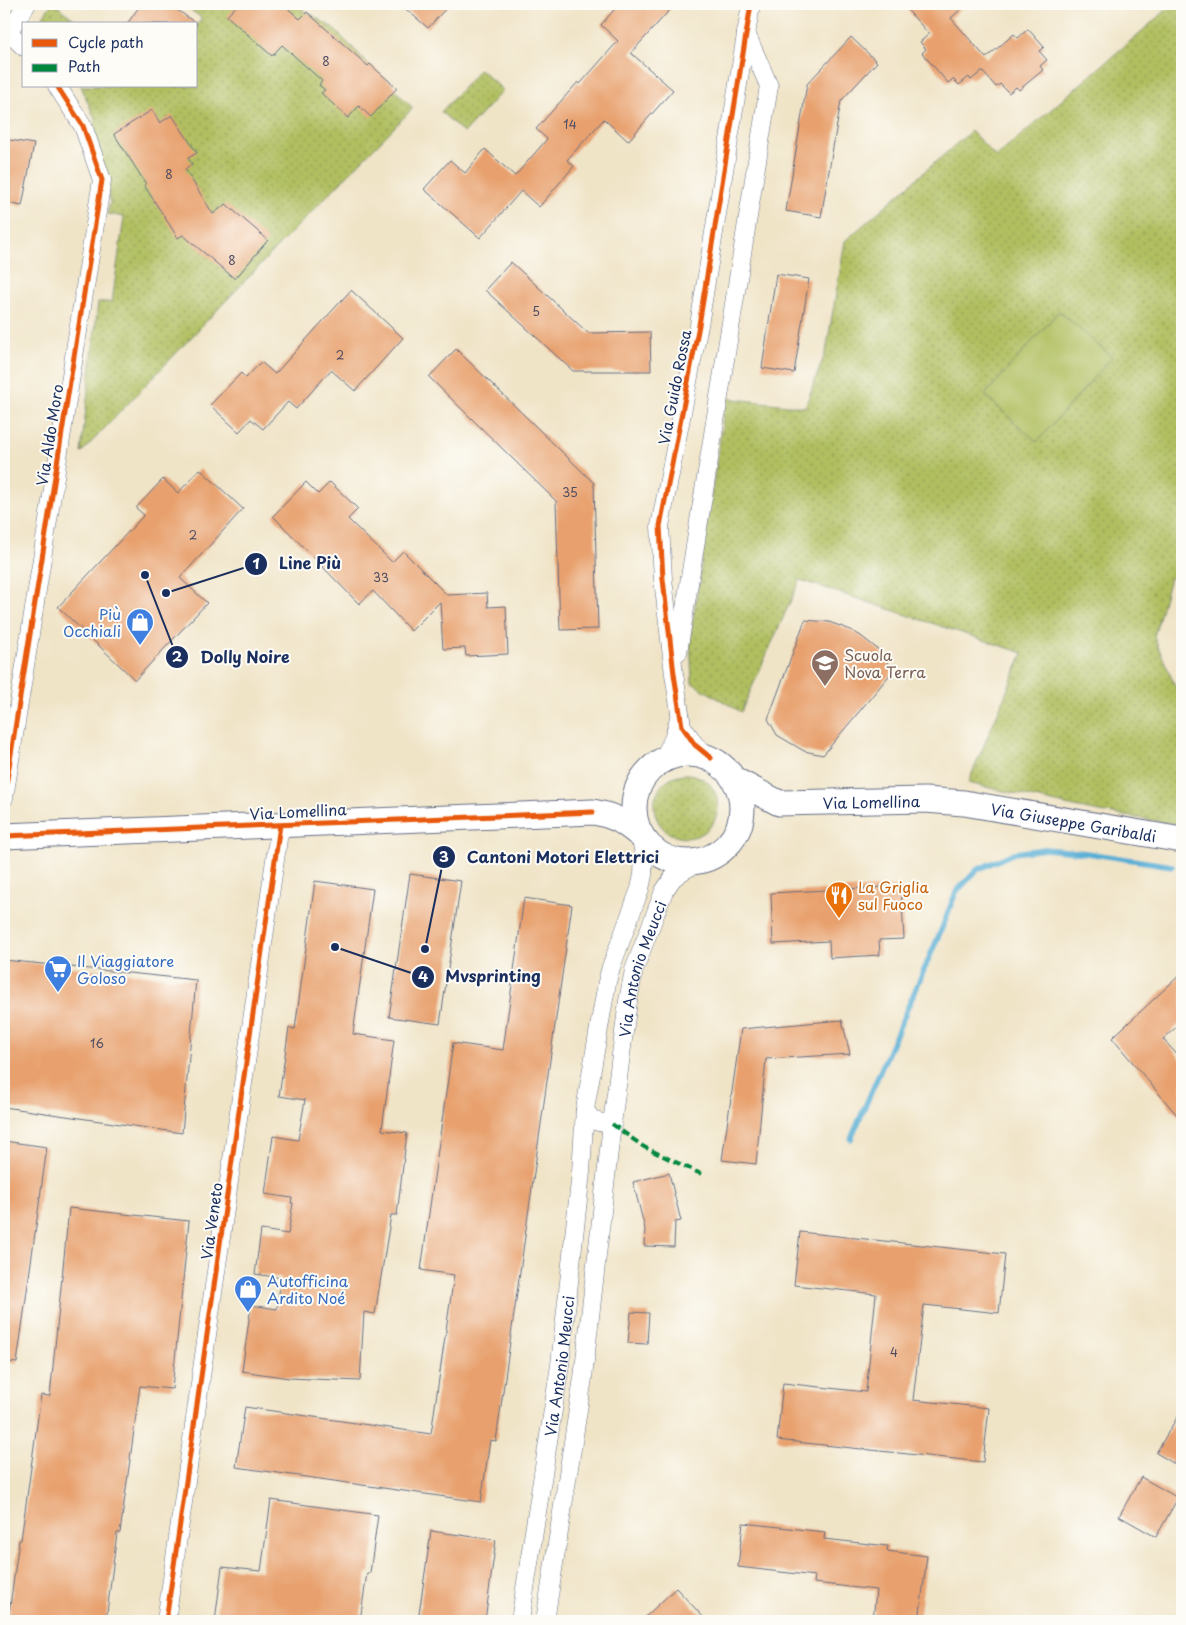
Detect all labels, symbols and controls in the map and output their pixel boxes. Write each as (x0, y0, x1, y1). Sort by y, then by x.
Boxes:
legend (22, 22, 198, 88)
text: Cycle path (68, 30, 144, 53)
house number: 8 (322, 52, 330, 70)
text: Path (68, 54, 100, 77)
house number: 14 (563, 115, 577, 133)
house number: 8 (165, 165, 173, 183)
house number: 8 (228, 251, 236, 269)
house number: 5 (532, 302, 540, 320)
street label: Via Guido Rossa (652, 327, 697, 447)
house number: 2 (336, 346, 344, 364)
street label: Via Aldo Moro (30, 382, 68, 488)
house number: 35 (562, 483, 578, 501)
house number: 2 (189, 526, 197, 544)
callout: Line Più (244, 548, 352, 579)
text: Line Più (279, 550, 341, 574)
text: 1 (252, 551, 260, 574)
house number: 33 (373, 568, 389, 586)
place label: Più Occhiali (63, 602, 121, 642)
shop icon: Più Occhiali (125, 607, 155, 646)
callout: Dolly Noire (165, 641, 300, 672)
place label: Scuola Nova Terra (844, 643, 926, 683)
text: 2 (172, 644, 183, 667)
text: Dolly Noire (200, 644, 290, 668)
school or university icon: Scuola Nova Terra (810, 648, 840, 687)
street label: Via Lomellina (822, 789, 921, 814)
street label: Via Giuseppe Garibaldi (989, 796, 1158, 847)
street label: Via Lomellina (249, 797, 348, 825)
callout: Cantoni Motori Elettrici (431, 842, 669, 873)
text: 3 (439, 844, 449, 867)
text: Cantoni Motori Elettrici (467, 844, 660, 868)
place label: La Griglia sul Fuoco (858, 875, 929, 915)
restaurant icon: La Griglia sul Fuoco (824, 880, 854, 919)
street label: Via Antonio Meucci (612, 897, 671, 1039)
place label: Il Viaggiatore Goloso (77, 949, 174, 989)
supermarket icon: Il Viaggiatore Goloso (43, 954, 73, 993)
callout: Mvsprinting (410, 961, 551, 992)
text: Mvsprinting (445, 963, 541, 987)
text: 4 (418, 964, 428, 987)
house number: 16 (90, 1034, 104, 1052)
street label: Via Veneto (194, 1181, 228, 1261)
place label: Autofficina Ardito Noé (267, 1269, 349, 1309)
shop icon: Autofficina Ardito Noé (233, 1274, 263, 1313)
street label: Via Antonio Meucci (538, 1294, 579, 1438)
house number: 4 (890, 1343, 898, 1361)

